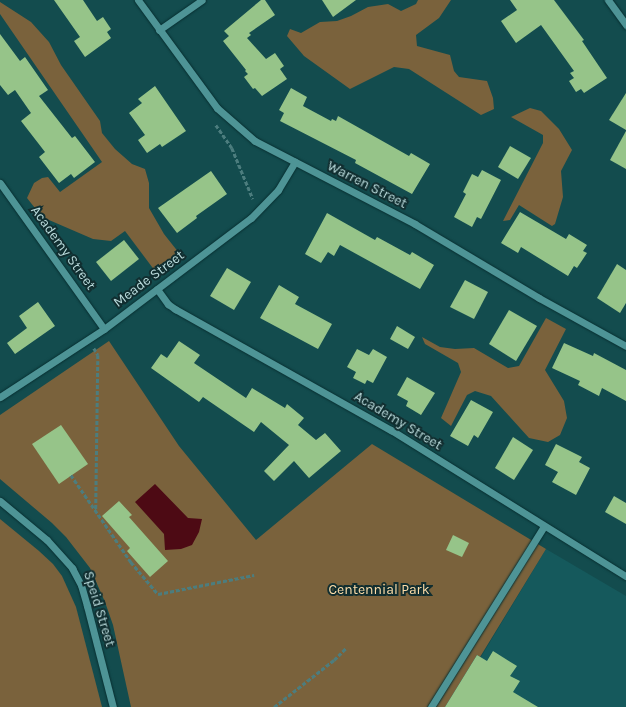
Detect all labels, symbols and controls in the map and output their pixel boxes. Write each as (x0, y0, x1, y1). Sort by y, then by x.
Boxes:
street label: Warren Street (324, 158, 410, 212)
street label: Academy Street (27, 203, 99, 293)
street label: Meade Street (110, 247, 188, 311)
street label: Academy Street (351, 388, 445, 454)
street label: Speid Street (80, 569, 118, 649)
park label: Centennial Park (328, 582, 430, 598)

